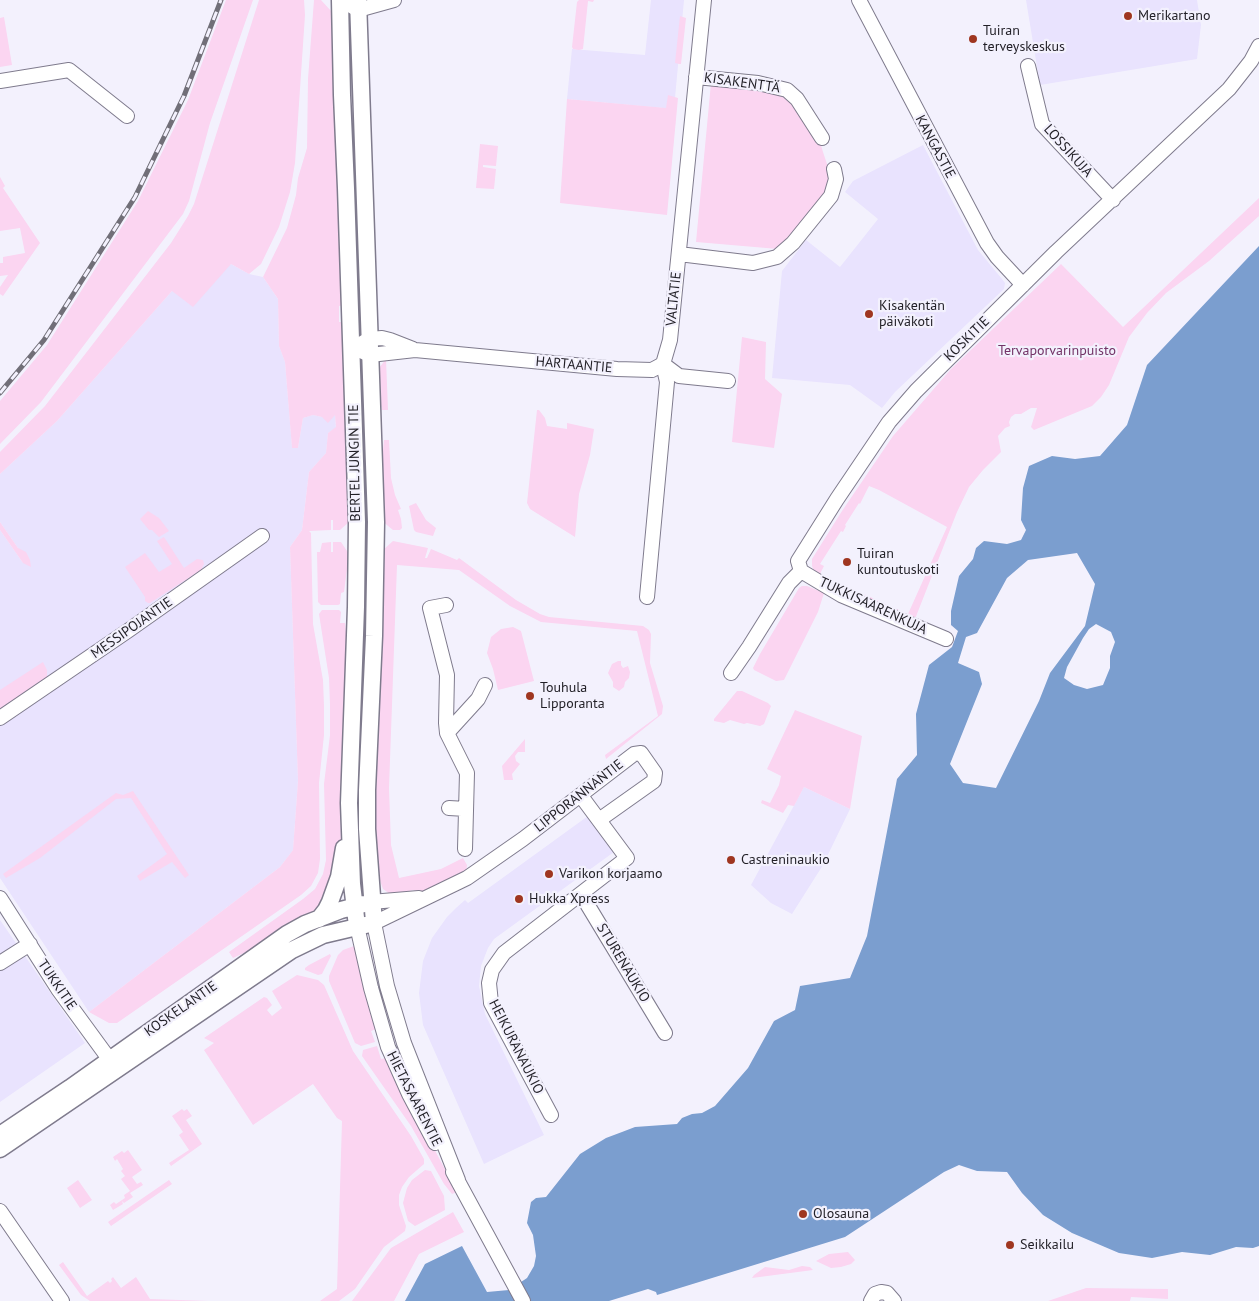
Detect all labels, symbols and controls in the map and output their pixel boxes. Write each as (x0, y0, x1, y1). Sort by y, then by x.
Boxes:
place label: Merikartano (1138, 8, 1210, 24)
marker: Merikartano (1122, 10, 1134, 22)
place label: Tuiran terveyskeskus (983, 23, 1065, 56)
marker: Tuiran terveyskeskus (967, 33, 979, 45)
street label: KISAKENTTÄ (703, 69, 781, 97)
street label: KANGASTIE (911, 112, 959, 182)
street label: LOSSIKUJA (1040, 121, 1096, 181)
street label: VALTATIE (663, 271, 685, 327)
place label: Kisakentän päiväkoti (879, 298, 945, 331)
marker: Kisakentän päiväkoti (863, 308, 875, 320)
street label: KOSKITIE (941, 313, 993, 365)
park label: Tervaporvarinpuisto (998, 343, 1116, 359)
street label: HARTAANTIE (535, 353, 613, 377)
street label: BERTEL JUNGIN TIE (346, 404, 364, 522)
place label: Tuiran kuntoutuskoti (857, 546, 939, 578)
marker: Tuiran kuntoutuskoti (841, 556, 853, 568)
street label: TUKKISAARENKUJA (816, 574, 930, 638)
street label: MESSIPOJANTIE (88, 594, 176, 662)
place label: Touhula Lipporanta (540, 680, 605, 712)
marker: Touhula Lipporanta (524, 690, 536, 702)
street label: LIPPORANNANTIE (531, 756, 627, 836)
place label: Castreninaukio (741, 852, 830, 868)
marker: Castreninaukio (725, 854, 737, 866)
place label: Varikon korjaamo (559, 866, 662, 882)
marker: Varikon korjaamo (543, 868, 555, 880)
place label: Hukka Xpress (529, 891, 610, 907)
marker: Hukka Xpress (513, 893, 525, 905)
street label: STURENAUKIO (593, 920, 653, 1006)
street label: TUKKITIE (34, 957, 80, 1013)
street label: KOSKELANTIE (141, 978, 221, 1040)
street label: HEIKURANAUKIO (485, 997, 547, 1097)
street label: HIETASAARENTIE (383, 1049, 445, 1149)
place label: Olosauna (813, 1206, 869, 1222)
marker: Olosauna (797, 1208, 809, 1220)
place label: Seikkailu (1020, 1237, 1074, 1253)
marker: Seikkailu (1004, 1239, 1016, 1251)

